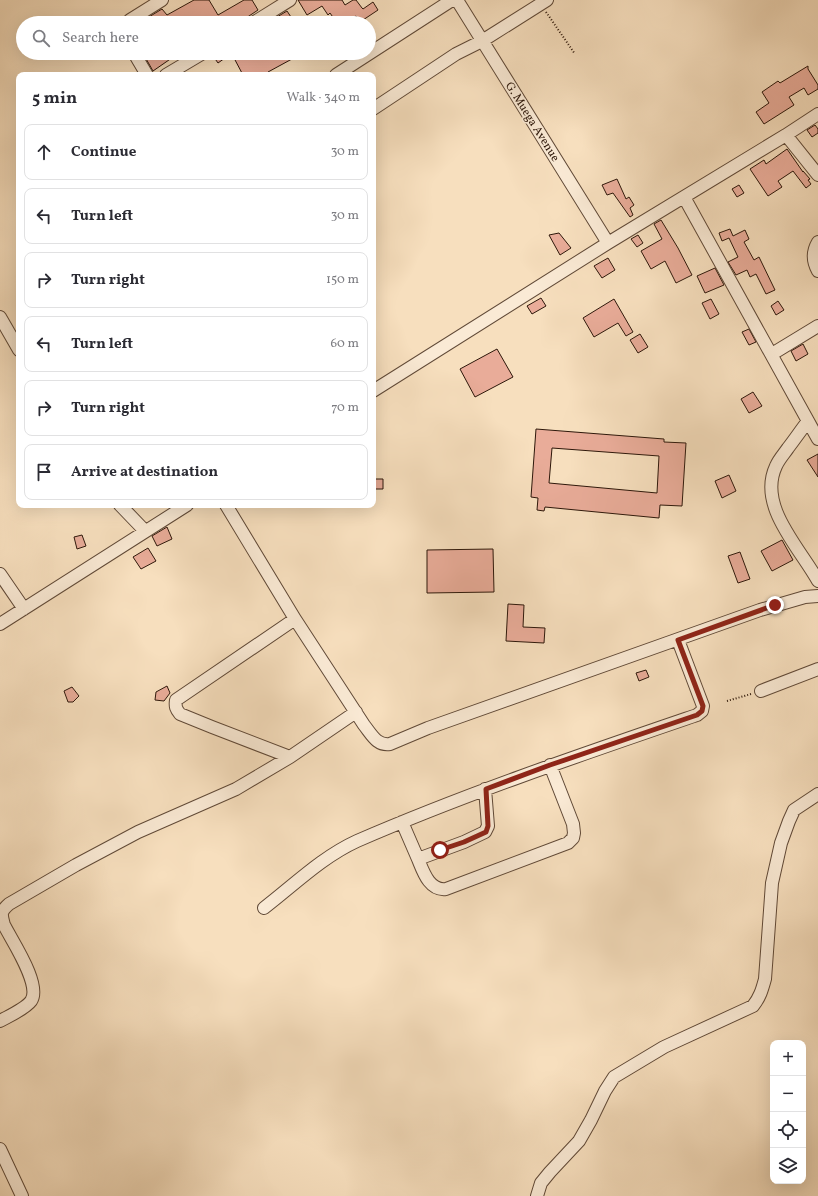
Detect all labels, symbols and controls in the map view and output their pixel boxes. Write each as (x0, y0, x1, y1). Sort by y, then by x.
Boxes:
search box (16, 16, 376, 60)
icon: search (30, 27, 52, 49)
text: Search here (62, 28, 139, 49)
street label: G. Muega Avenue (501, 79, 563, 165)
text: 5 min (32, 87, 77, 110)
text: Walk · 340 m (287, 89, 360, 107)
icon: ahead (33, 141, 55, 163)
text: Continue (71, 142, 136, 163)
text: 30 m (331, 143, 359, 161)
icon: left (33, 205, 55, 227)
text: Turn left (71, 206, 133, 227)
text: 30 m (331, 207, 359, 225)
icon: right (33, 269, 55, 291)
text: Turn right (71, 270, 145, 291)
text: 150 m (326, 271, 359, 289)
icon: left (33, 333, 55, 355)
text: Turn left (71, 334, 133, 355)
text: 60 m (331, 335, 359, 353)
icon: right (33, 397, 55, 419)
text: Turn right (71, 398, 145, 419)
text: 70 m (331, 399, 359, 417)
icon: arrive (33, 461, 55, 483)
text: Arrive at destination (71, 462, 218, 483)
route end (766, 596, 784, 614)
route start (431, 841, 449, 859)
map controls (770, 1040, 806, 1184)
button: + (770, 1040, 806, 1076)
button: − (770, 1076, 806, 1112)
button: locate (770, 1112, 806, 1148)
button: layers (770, 1148, 806, 1184)

